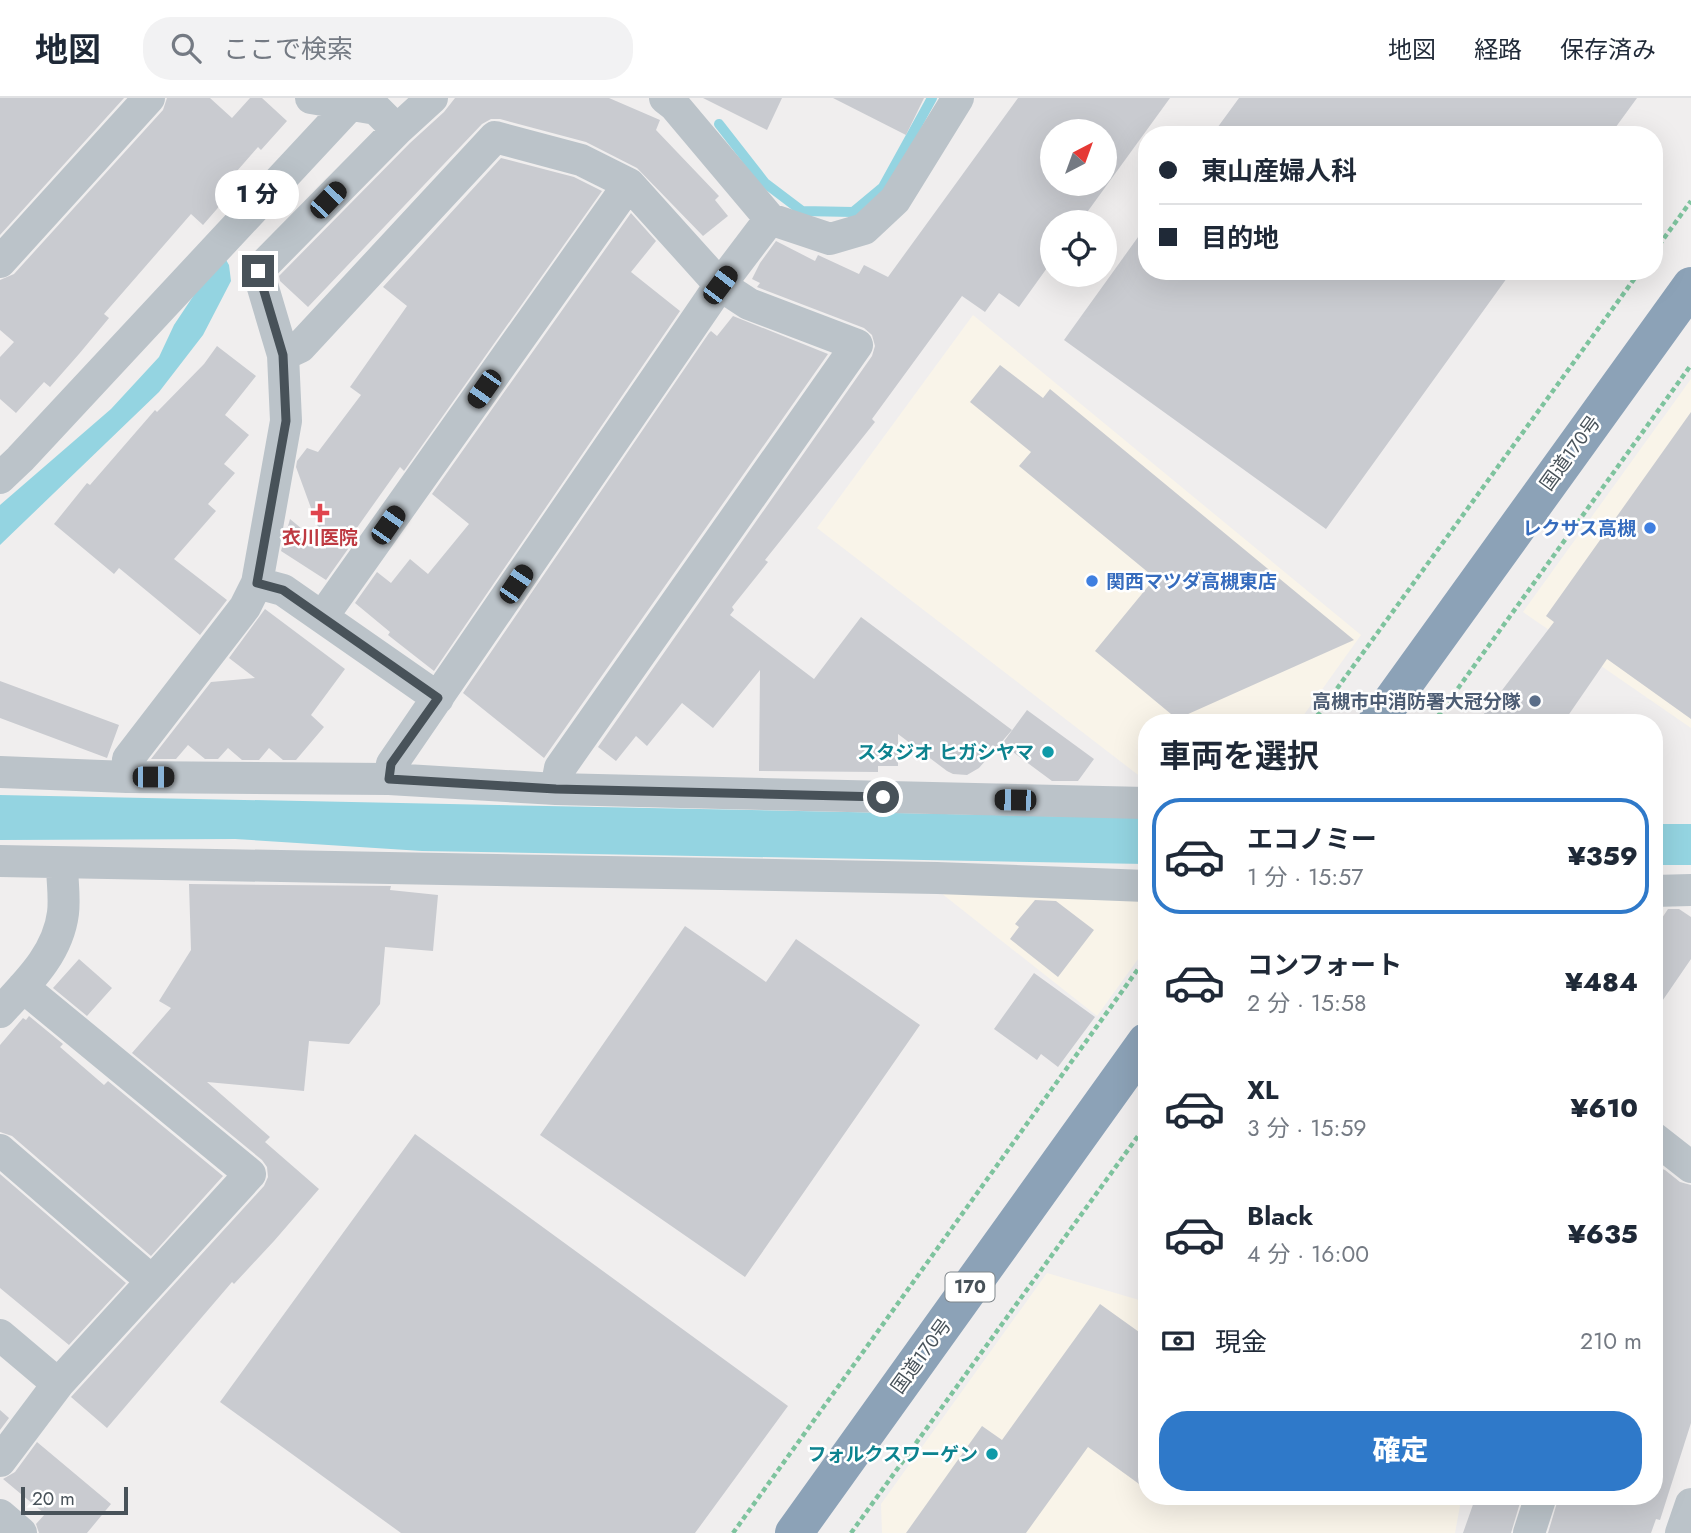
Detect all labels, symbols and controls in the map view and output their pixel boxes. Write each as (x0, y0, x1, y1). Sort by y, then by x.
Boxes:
search box (143, 17, 633, 80)
text: 地図 (35, 26, 101, 73)
icon: search (167, 29, 205, 67)
text: ここで検索 (223, 30, 353, 68)
text: 地図 (1388, 32, 1436, 67)
text: 経路 (1474, 32, 1522, 67)
text: 保存済み (1560, 32, 1656, 67)
north arrow (1040, 119, 1116, 196)
map controls (1040, 119, 1117, 287)
text: 東山産婦人科 (1201, 152, 1357, 190)
callout: 1 分 (216, 170, 300, 218)
text: 1 分 (236, 177, 278, 211)
car (306, 178, 351, 222)
button: locate (1040, 210, 1117, 287)
text: 目的地 (1201, 219, 1279, 257)
route end (242, 255, 274, 287)
car (699, 262, 742, 308)
car (464, 366, 505, 412)
street label: 国道170号 (1534, 410, 1606, 496)
car (368, 502, 409, 548)
marker: 衣川医院 (310, 503, 330, 523)
place label: レクサス高槻 (1522, 515, 1636, 542)
marker: レクサス高槻 (1642, 520, 1658, 536)
place label: 衣川医院 (282, 524, 358, 551)
car (496, 561, 537, 607)
place label: 関西マツダ高槻東店 (1106, 568, 1277, 595)
marker: 関西マツダ高槻東店 (1084, 573, 1100, 589)
place label: 高槻市中消防署大冠分隊 (1312, 688, 1521, 715)
marker: 高槻市中消防署大冠分隊 (1527, 693, 1543, 709)
text: 車両を選択 (1159, 733, 1319, 779)
place label: スタジオ ヒガシヤマ (857, 739, 1034, 766)
marker: スタジオ ヒガシヤマ (1040, 744, 1056, 760)
car (133, 767, 175, 788)
route start (867, 781, 899, 813)
car (994, 789, 1037, 811)
text: エコノミー (1247, 820, 1377, 858)
icon: car (1163, 825, 1226, 888)
text: ¥359 (1568, 837, 1638, 875)
text: 1 分 · 15:57 (1247, 860, 1363, 894)
text: コンフォート (1247, 946, 1402, 984)
icon: car (1163, 951, 1226, 1014)
text: ¥484 (1565, 963, 1638, 1001)
text: 2 分 · 15:58 (1247, 986, 1366, 1020)
text: XL (1247, 1071, 1279, 1109)
icon: car (1163, 1077, 1226, 1140)
text: ¥610 (1570, 1089, 1638, 1127)
text: 3 分 · 15:59 (1247, 1111, 1367, 1145)
text: Black (1247, 1197, 1313, 1235)
icon: car (1163, 1203, 1226, 1266)
text: ¥635 (1568, 1215, 1638, 1253)
text: 4 分 · 16:00 (1247, 1237, 1369, 1271)
road number: 170 (946, 1272, 995, 1302)
street label: 国道170号 (885, 1313, 957, 1399)
icon: cash (1159, 1322, 1197, 1360)
text: 現金 (1215, 1323, 1267, 1361)
text: 210 m (1580, 1324, 1642, 1358)
button: 確定 (1159, 1411, 1642, 1491)
place label: フォルクスワーゲン (808, 1441, 978, 1468)
marker: フォルクスワーゲン (984, 1446, 1000, 1462)
scale bar (21, 1484, 128, 1516)
text: 20 m (32, 1485, 75, 1512)

